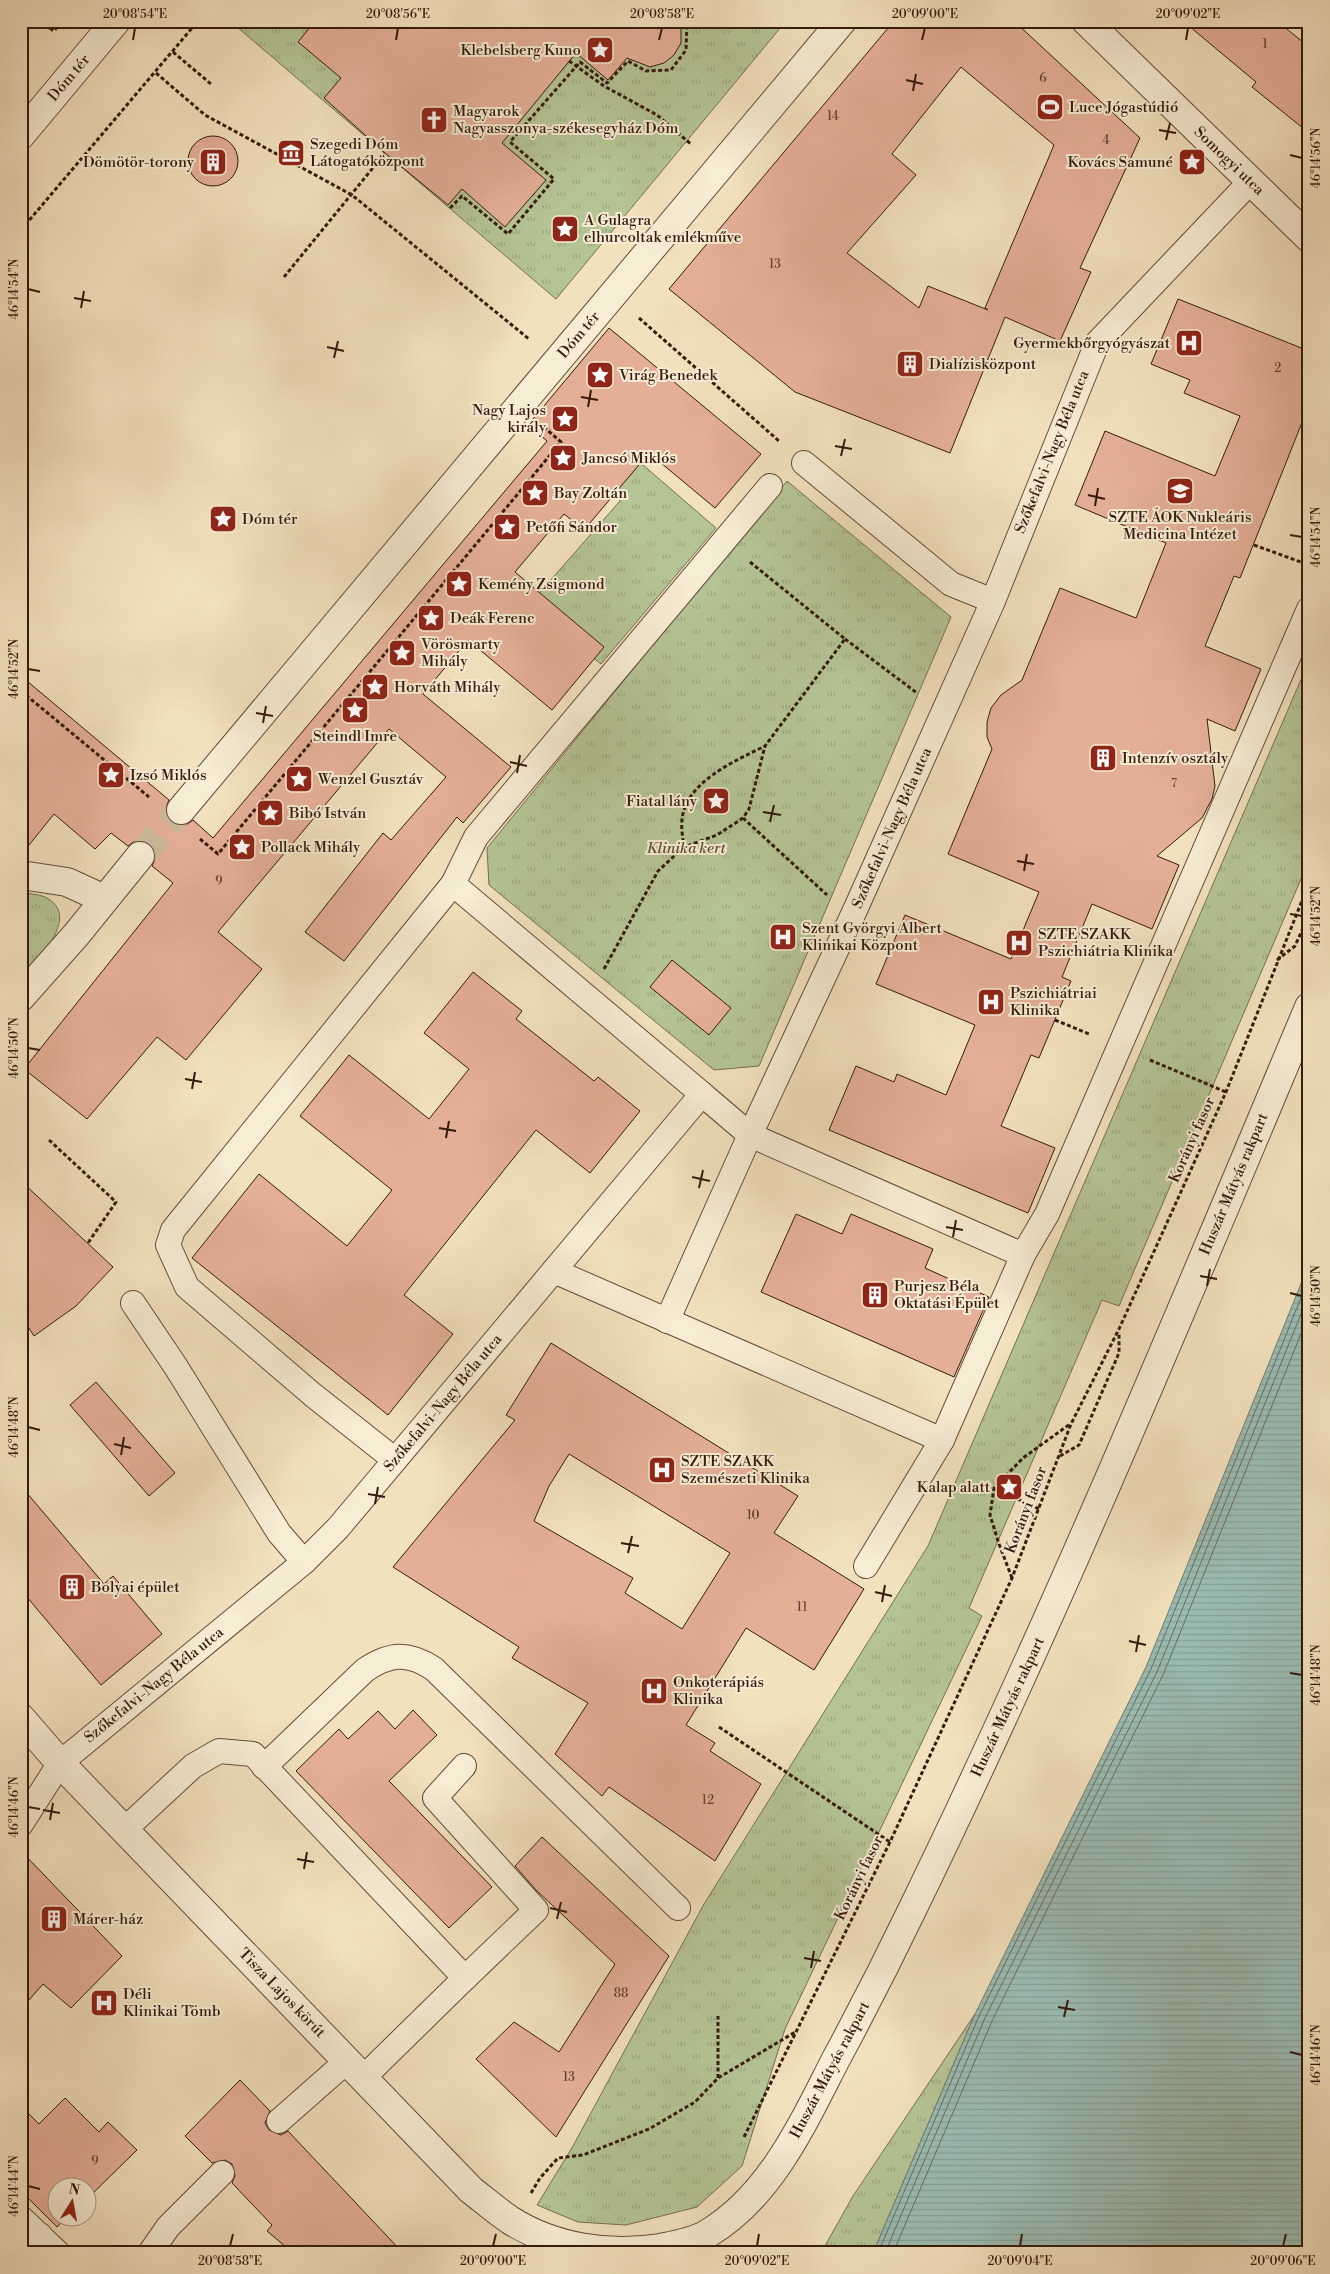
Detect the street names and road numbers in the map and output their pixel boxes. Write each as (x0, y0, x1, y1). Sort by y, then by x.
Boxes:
street label: Dóm tér (44, 50, 94, 105)
street label: Somogyi utca (1190, 123, 1268, 200)
street label: Dóm tér (554, 307, 604, 362)
street label: Szőkefalvi-Nagy Béla utca (1011, 367, 1094, 536)
street label: Szőkefalvi-Nagy Béla utca (848, 744, 936, 911)
street label: Korányi fasor (1165, 1094, 1220, 1186)
street label: Huszár Mátyás rakpart (1195, 1109, 1273, 1258)
street label: Szőkefalvi-Nagy Béla utca (380, 1330, 507, 1476)
street label: Korányi fasor (1001, 1463, 1052, 1556)
street label: Szőkefalvi-Nagy Béla utca (80, 1623, 228, 1747)
street label: Huszár Mátyás rakpart (967, 1633, 1049, 1780)
street label: Korányi fasor (830, 1832, 888, 1923)
street label: Tisza Lajos körút (234, 1944, 330, 2042)
street label: Huszár Mátyás rakpart (786, 1998, 874, 2142)

